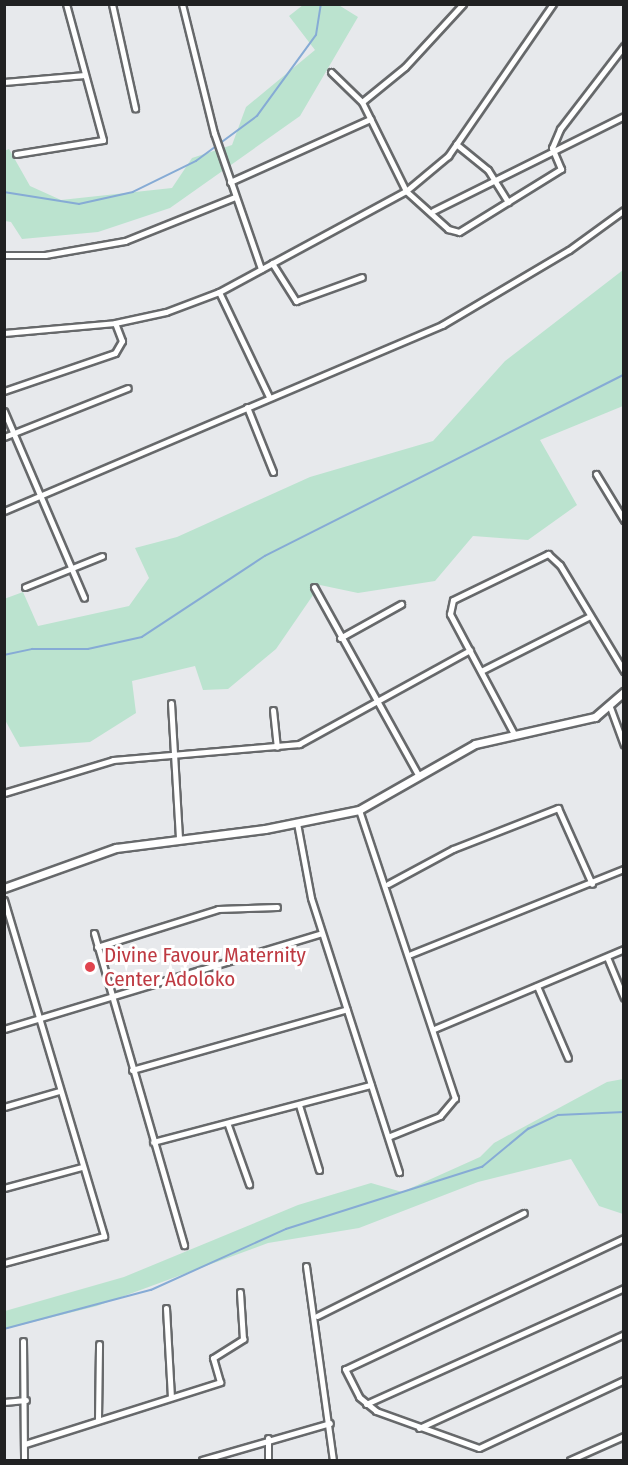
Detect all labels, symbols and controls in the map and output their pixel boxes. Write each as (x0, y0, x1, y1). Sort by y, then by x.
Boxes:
place label: Divine Favour Maternity Center Adoloko (104, 942, 306, 992)
marker: Divine Favour Maternity Center Adoloko (81, 958, 99, 976)

